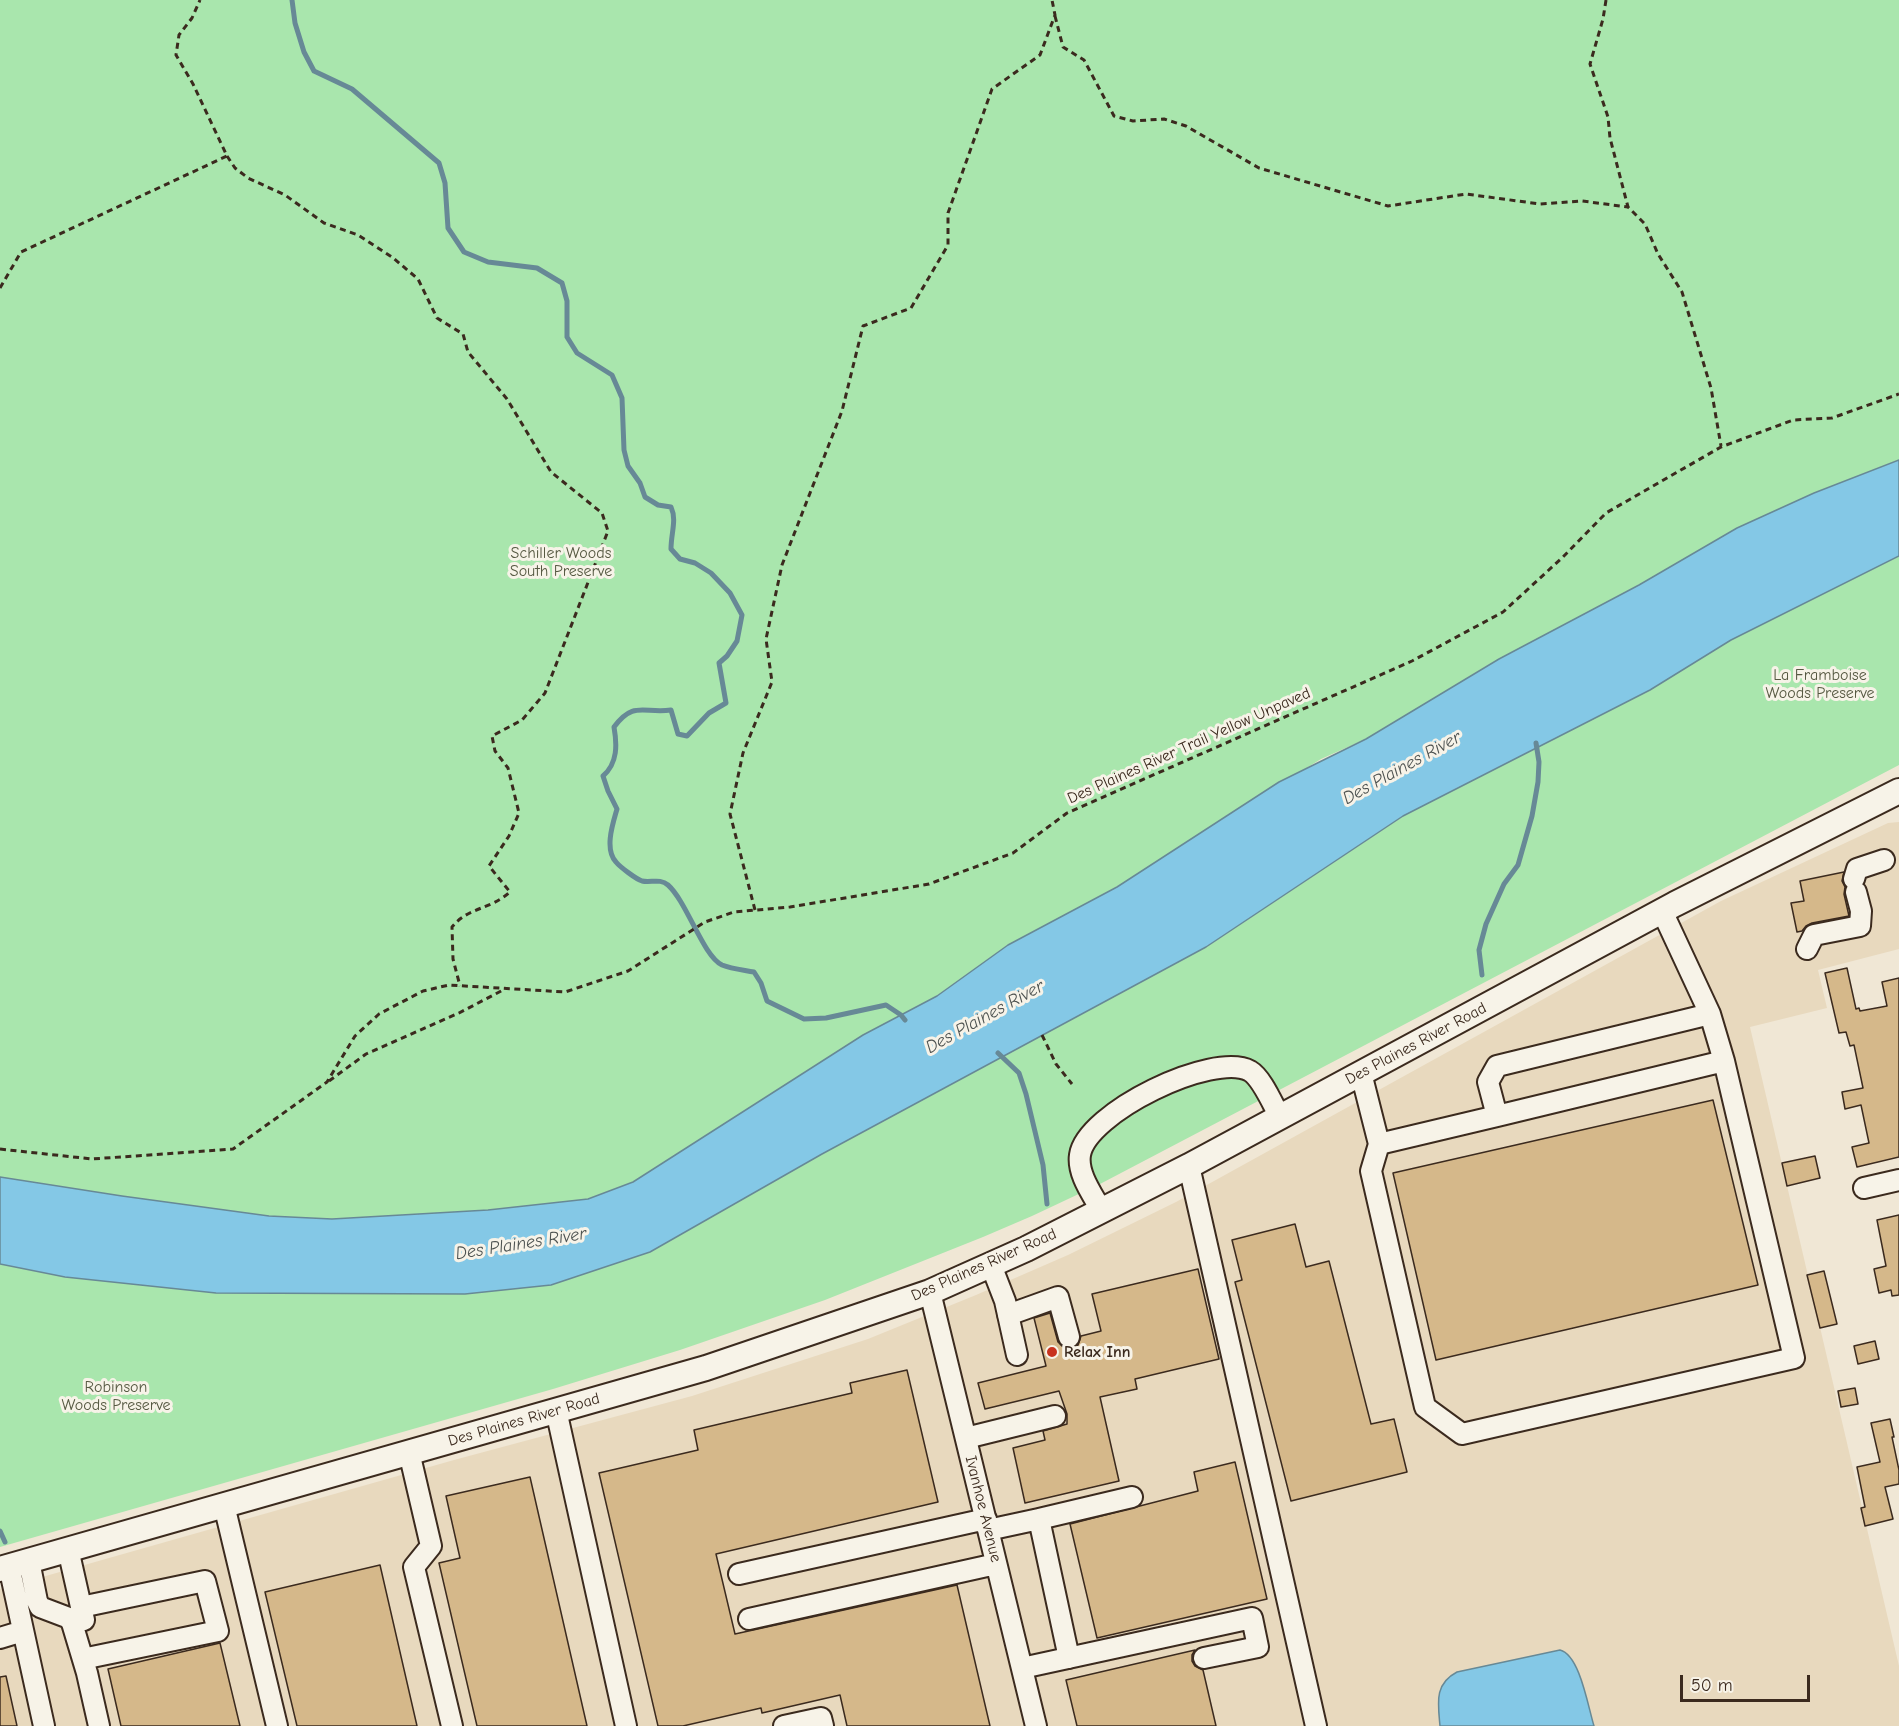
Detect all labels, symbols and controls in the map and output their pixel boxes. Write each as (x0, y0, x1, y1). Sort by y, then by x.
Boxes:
park label: Schiller Woods South Preserve (510, 543, 612, 581)
park label: La Framboise Woods Preserve (1765, 665, 1875, 703)
street label: Des Plaines River Trail Yellow Unpaved (1065, 684, 1313, 808)
water label: Des Plaines River (1339, 727, 1465, 809)
water label: Des Plaines River (922, 976, 1048, 1058)
street label: Des Plaines River Road (1342, 999, 1490, 1089)
water label: Des Plaines River (454, 1223, 588, 1265)
street label: Des Plaines River Road (908, 1224, 1060, 1306)
place label: Relax Inn (1064, 1342, 1130, 1362)
marker: Relax Inn (1045, 1345, 1059, 1359)
park label: Robinson Woods Preserve (61, 1377, 171, 1415)
street label: Des Plaines River Road (446, 1389, 602, 1451)
street label: Ivanhoe Avenue (961, 1454, 1005, 1564)
scale bar (1683, 1663, 1814, 1701)
text: 50 m (1691, 1675, 1733, 1696)

